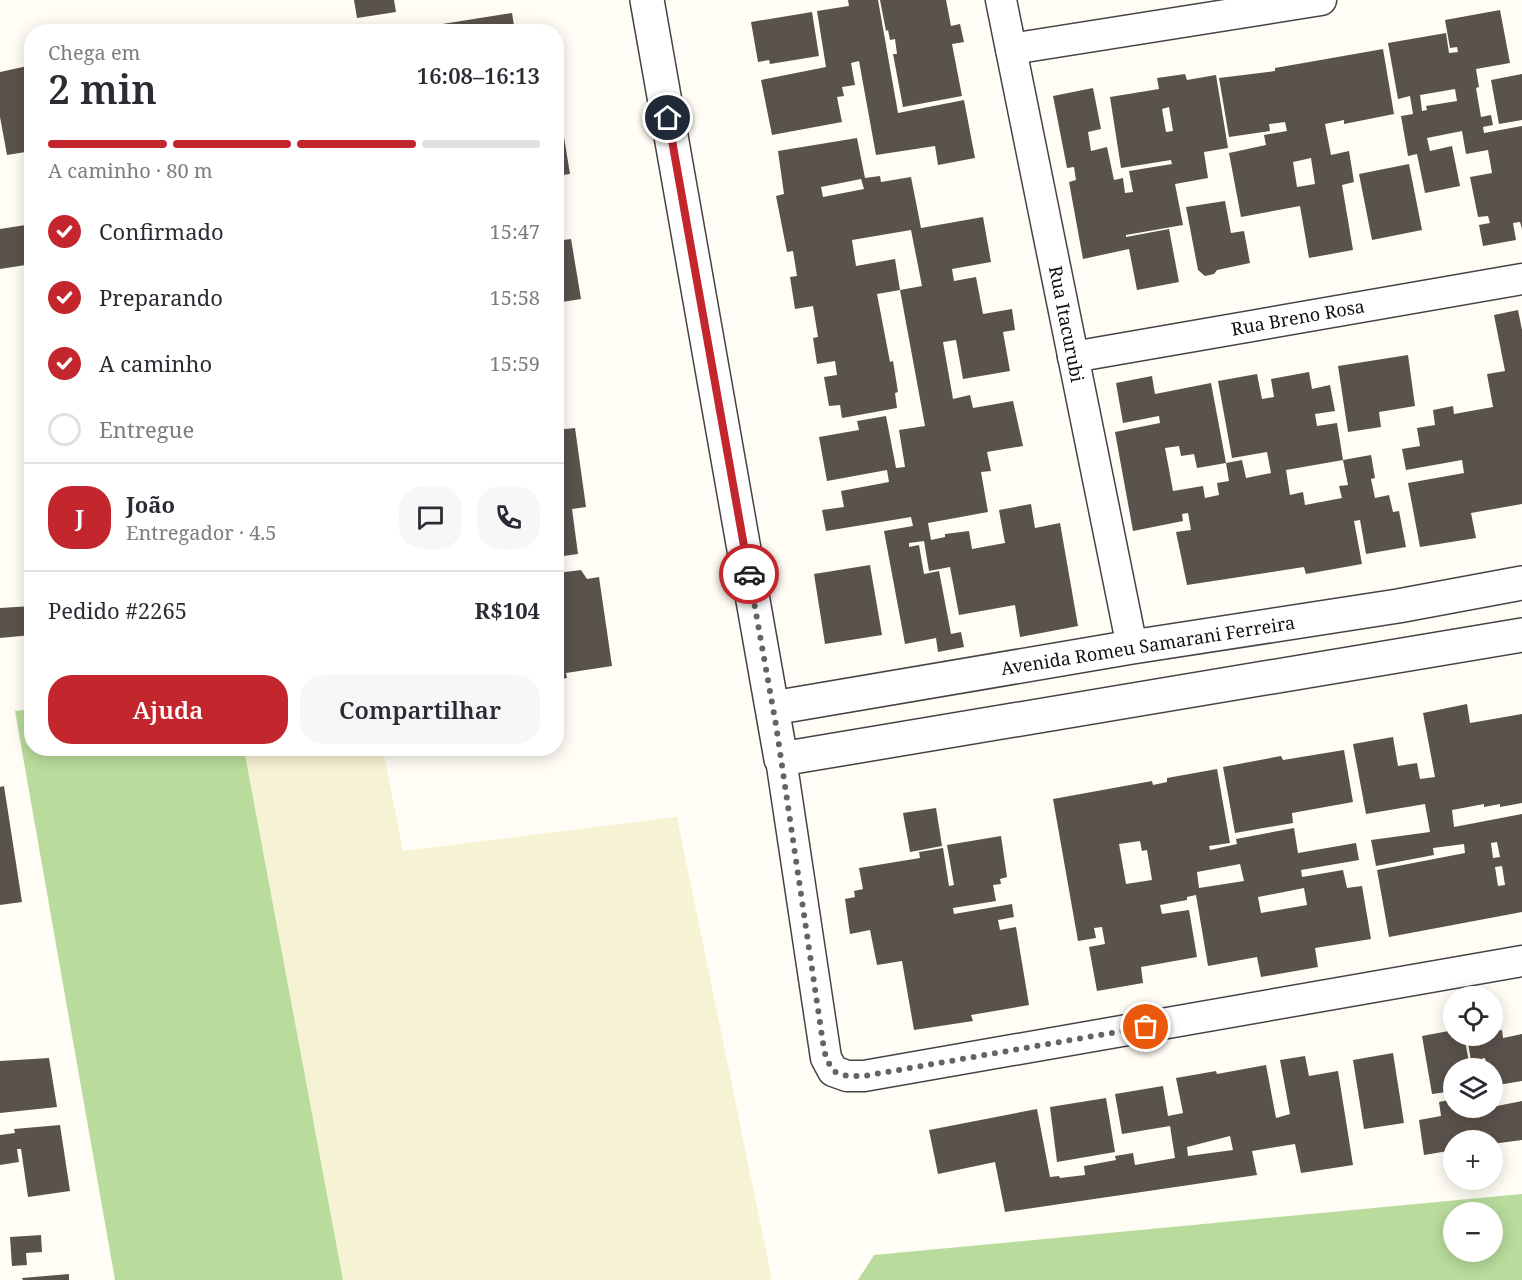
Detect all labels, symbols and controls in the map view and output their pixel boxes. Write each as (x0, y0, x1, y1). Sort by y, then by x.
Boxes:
text: Chega em (48, 39, 141, 66)
text: 16:08–16:13 (417, 60, 540, 90)
text: 2 min (48, 62, 157, 115)
pin (642, 92, 693, 143)
icon: home (651, 101, 684, 134)
text: A caminho · 80 m (48, 157, 213, 184)
icon: check (48, 215, 81, 248)
text: Confirmado (99, 216, 224, 246)
text: 15:47 (490, 218, 540, 245)
street label: Rua Itacurubi (1044, 264, 1090, 384)
icon: check (48, 281, 81, 314)
text: Preparando (99, 282, 223, 312)
text: 15:58 (490, 284, 540, 311)
street label: Rua Breno Rosa (1229, 293, 1366, 341)
icon: check (48, 347, 81, 380)
text: A caminho (99, 348, 212, 378)
text: 15:59 (490, 350, 540, 377)
text: Entregue (99, 414, 194, 444)
button: chat (399, 486, 462, 549)
button: phone (477, 486, 540, 549)
text: João (126, 489, 175, 519)
text: J (75, 502, 84, 532)
text: Entregador · 4.5 (126, 519, 277, 546)
courier (719, 544, 779, 604)
icon: car (733, 558, 766, 591)
text: Pedido #2265 (48, 595, 187, 625)
text: R$104 (475, 595, 540, 625)
street label: Avenida Romeu Samarani Ferreira (999, 610, 1297, 680)
button: Ajuda (48, 675, 288, 744)
button: Compartilhar (300, 675, 540, 744)
map controls (1443, 986, 1503, 1262)
button: locate (1443, 986, 1503, 1046)
pin (1120, 1001, 1171, 1052)
icon: bag (1129, 1010, 1162, 1043)
button: layers (1443, 1058, 1503, 1118)
button: + (1443, 1130, 1503, 1190)
button: − (1443, 1202, 1503, 1262)

